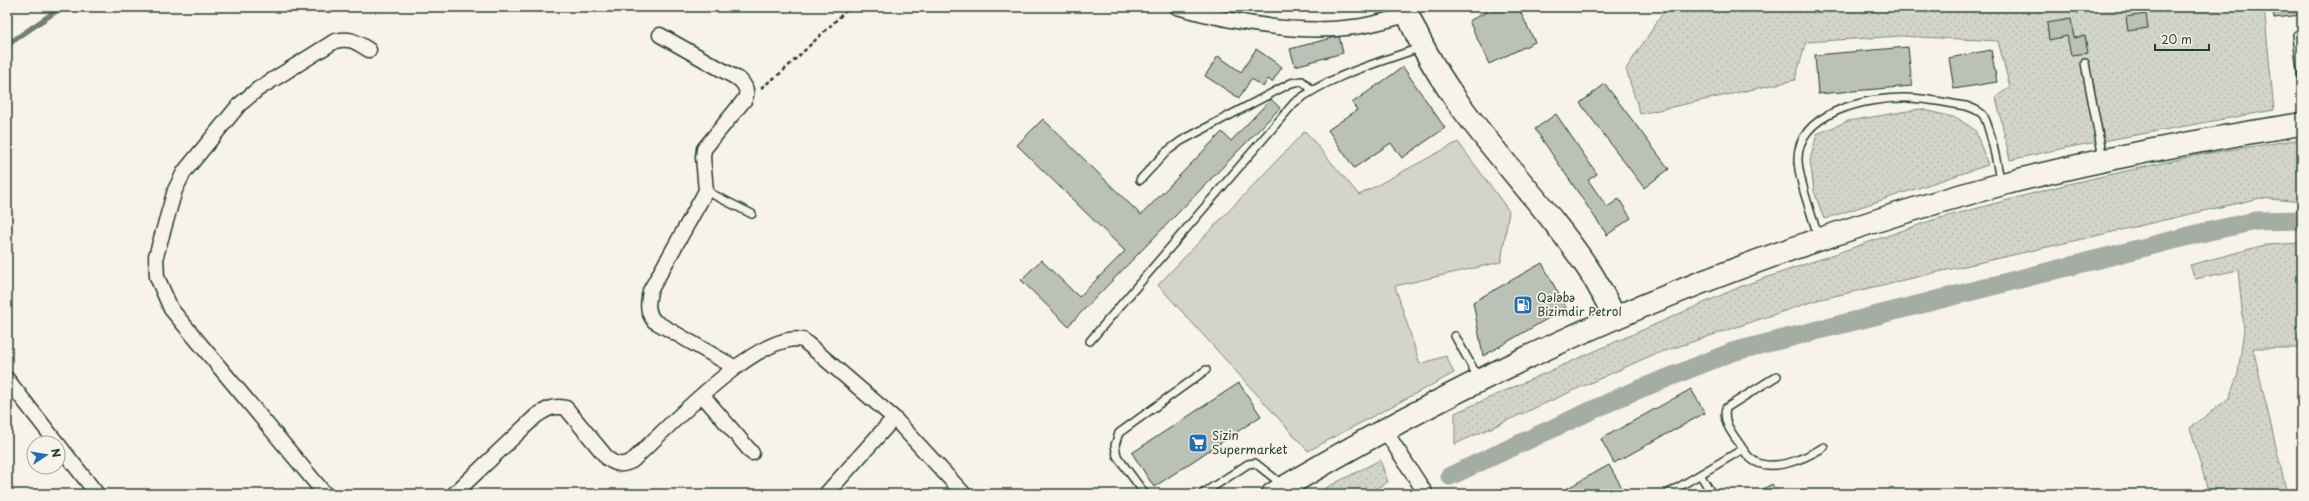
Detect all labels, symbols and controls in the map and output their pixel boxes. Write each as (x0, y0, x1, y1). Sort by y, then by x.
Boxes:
scale bar (2155, 26, 2209, 52)
text: 20 m (2161, 30, 2192, 48)
place label: Qələbə Bizimdir Petrol (1537, 288, 1622, 320)
fuel station icon: Qələbə Bizimdir Petrol (1512, 294, 1534, 316)
place label: Sizin Supermarket (1212, 426, 1287, 458)
supermarket icon: Sizin Supermarket (1187, 432, 1209, 454)
north arrow (26, 435, 66, 475)
text: N (47, 447, 66, 459)

